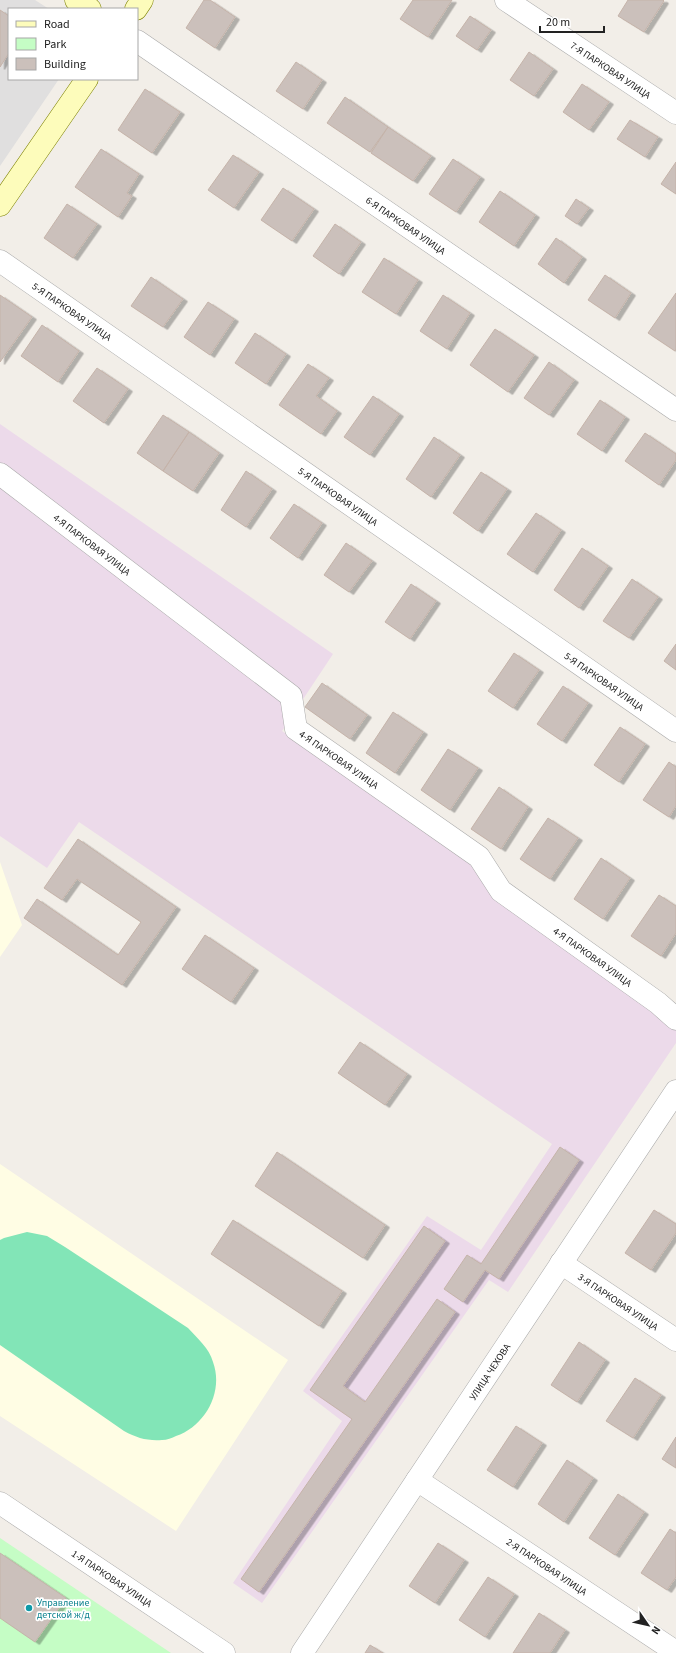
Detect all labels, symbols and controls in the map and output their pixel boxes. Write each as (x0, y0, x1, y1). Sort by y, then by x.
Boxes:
legend (8, 8, 138, 80)
scale bar (540, 8, 604, 34)
text: 20 m (546, 14, 570, 31)
text: Road (44, 16, 70, 33)
text: Park (44, 36, 66, 53)
street label: 7-Я ПАРКОВАЯ УЛИЦА (567, 39, 654, 103)
text: Building (44, 56, 86, 73)
street label: 6-Я ПАРКОВАЯ УЛИЦА (363, 194, 449, 259)
street label: 5-Я ПАРКОВАЯ УЛИЦА (29, 279, 115, 345)
street label: 5-Я ПАРКОВАЯ УЛИЦА (295, 464, 381, 530)
street label: 4-Я ПАРКОВАЯ УЛИЦА (50, 511, 134, 580)
street label: 5-Я ПАРКОВАЯ УЛИЦА (561, 649, 647, 715)
street label: 4-Я ПАРКОВАЯ УЛИЦА (296, 727, 382, 793)
street label: 4-Я ПАРКОВАЯ УЛИЦА (550, 924, 635, 991)
street label: 3-Я ПАРКОВАЯ УЛИЦА (575, 1270, 661, 1335)
street label: УЛИЦА ЧЕХОВА (466, 1341, 514, 1403)
street label: 2-Я ПАРКОВАЯ УЛИЦА (503, 1535, 590, 1599)
street label: 1-Я ПАРКОВАЯ УЛИЦА (69, 1547, 155, 1611)
place label: Управление детской ж/д (37, 1596, 90, 1622)
marker: Управление детской ж/д (24, 1603, 34, 1613)
north arrow (628, 1605, 668, 1645)
text: N (648, 1623, 664, 1638)

